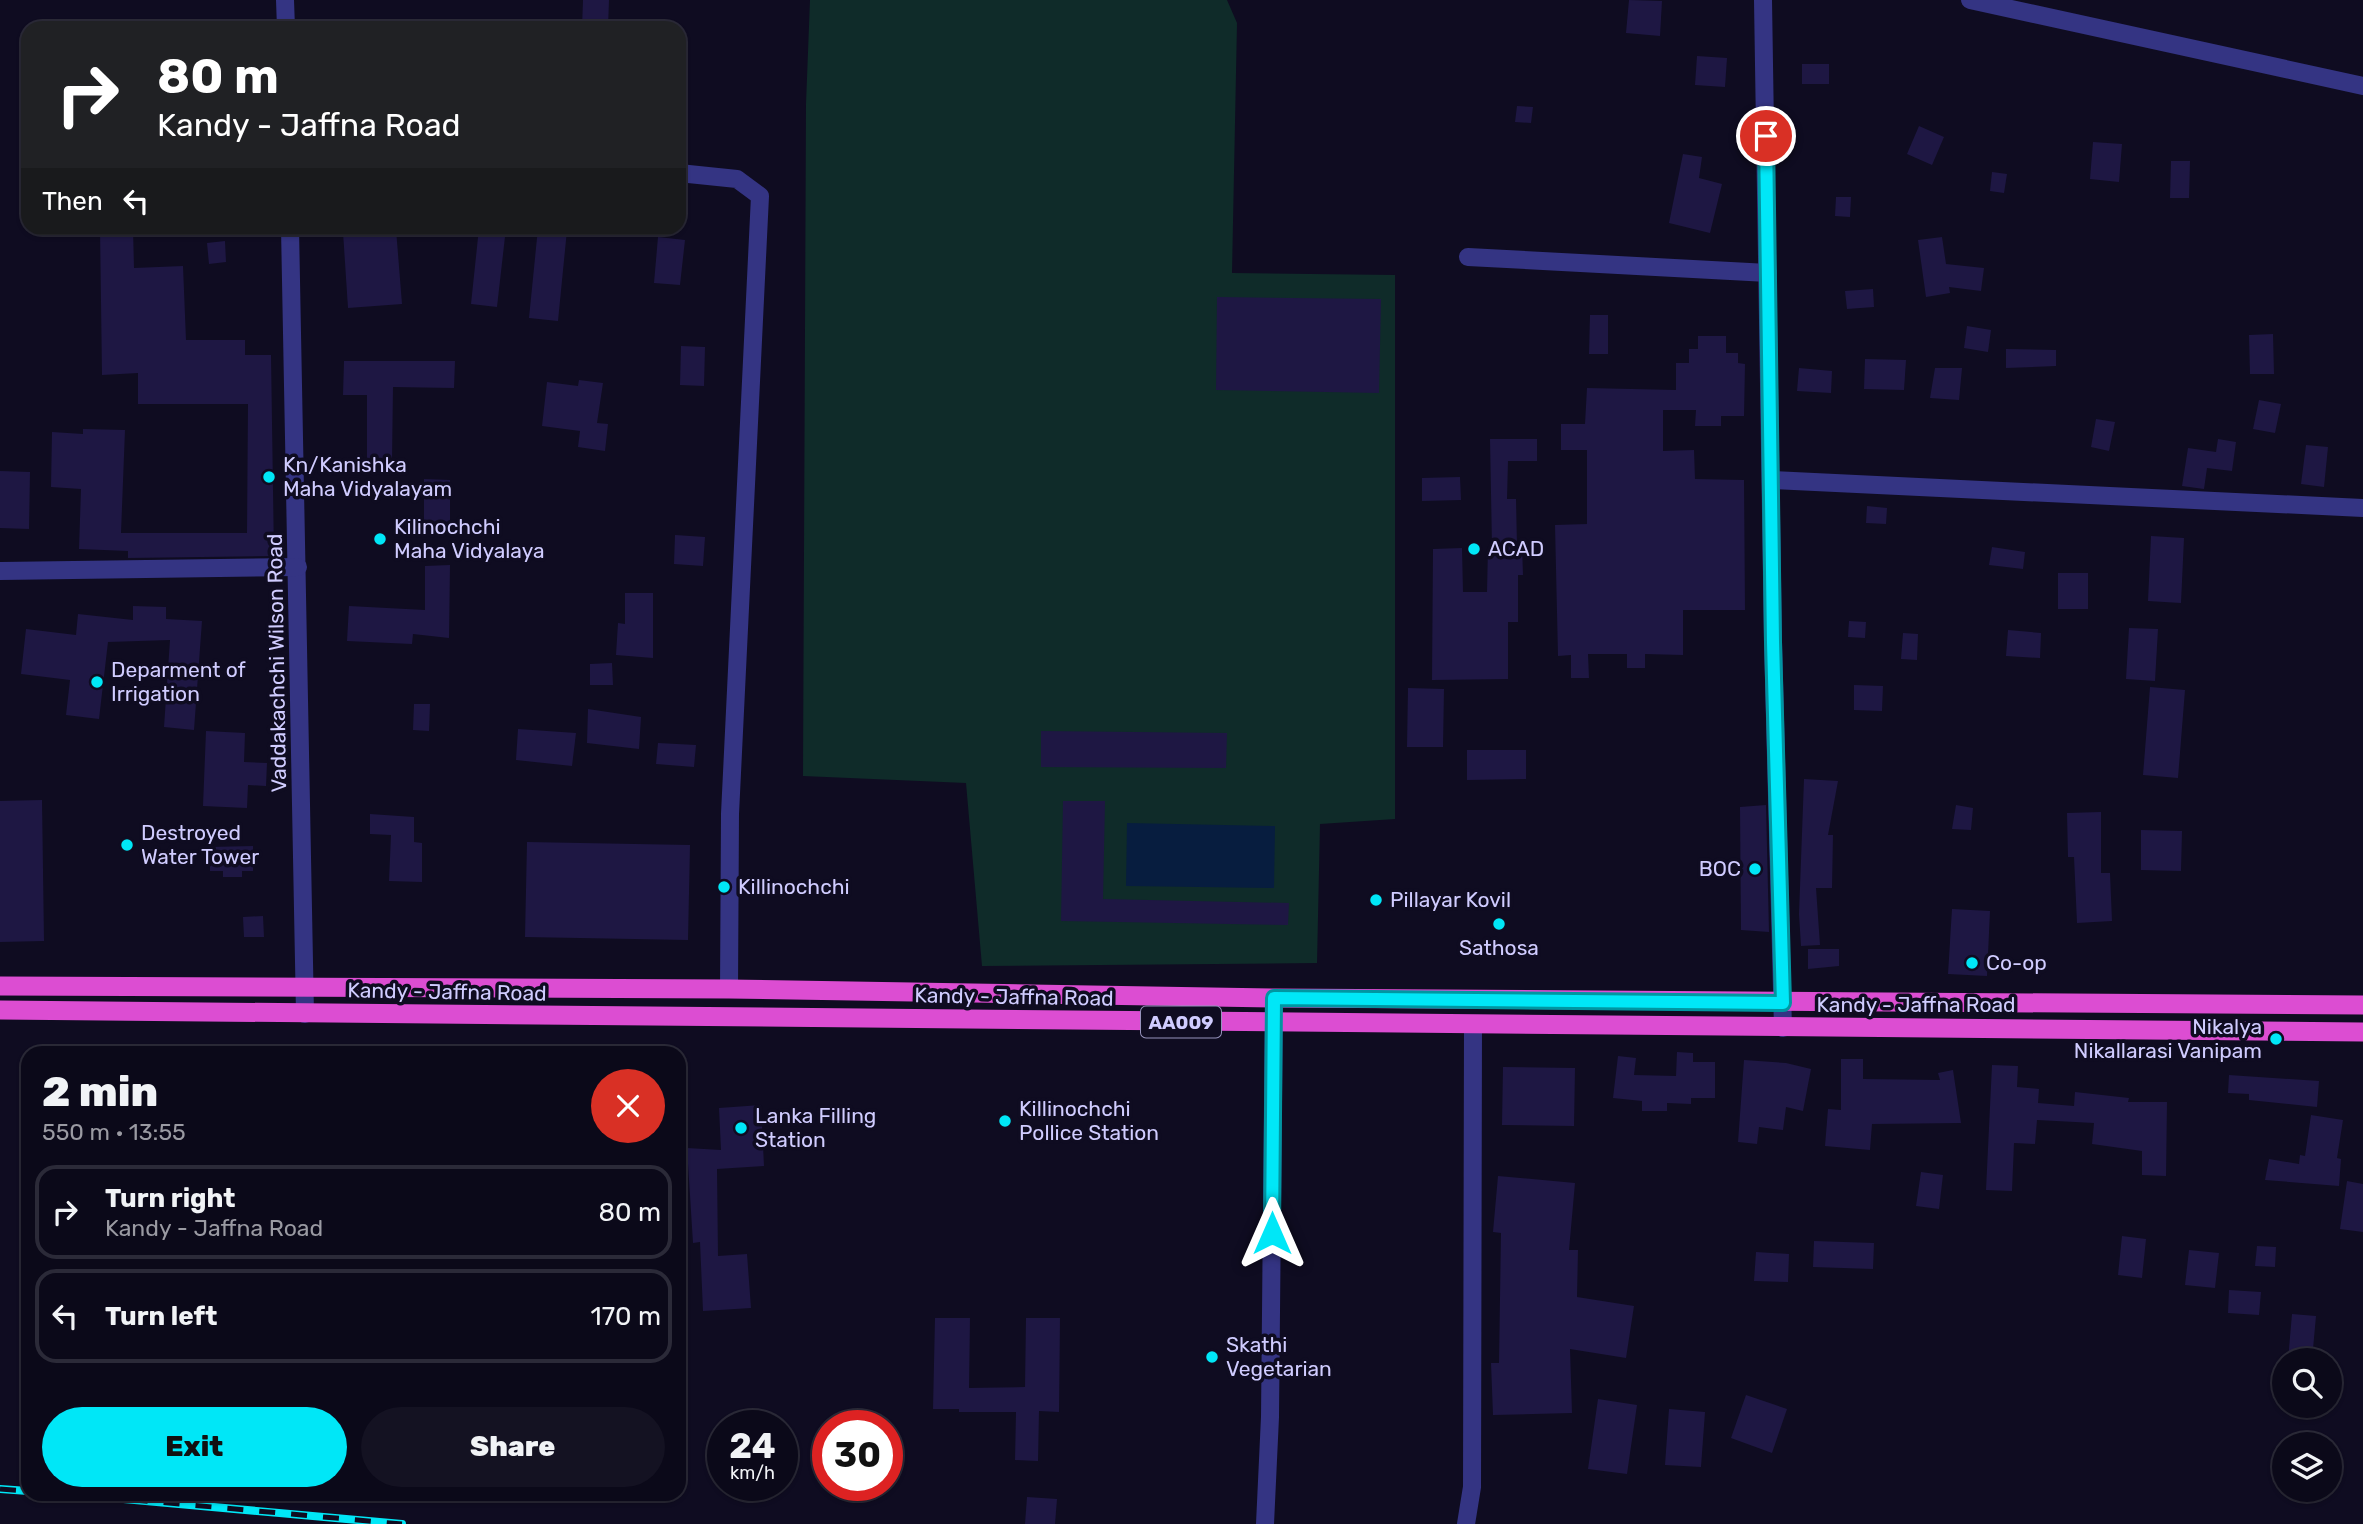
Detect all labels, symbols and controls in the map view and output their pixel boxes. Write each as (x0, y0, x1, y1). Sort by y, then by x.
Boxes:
text: 80 m (157, 47, 279, 105)
icon: right (42, 49, 133, 140)
text: Kandy - Jaffna Road (157, 106, 461, 144)
pin (1736, 106, 1796, 166)
icon: arrive (1747, 117, 1785, 155)
icon: left (117, 182, 155, 220)
text: Then (42, 186, 103, 217)
place label: Kn/Kanishka Maha Vidyalayam (283, 452, 452, 501)
marker: Kn/Kanishka Maha Vidyalayam (261, 469, 277, 485)
place label: Kilinochchi Maha Vidyalaya (394, 514, 545, 563)
marker: Kilinochchi Maha Vidyalaya (372, 531, 388, 547)
street label: Vaddakachchi Wilson Road (262, 533, 291, 793)
place label: ACAD (1488, 536, 1544, 561)
marker: ACAD (1466, 541, 1482, 557)
place label: Deparment of Irrigation (111, 657, 246, 706)
marker: Deparment of Irrigation (89, 674, 105, 690)
place label: Destroyed Water Tower (141, 820, 259, 869)
marker: Destroyed Water Tower (119, 837, 135, 853)
place label: BOC (1699, 856, 1741, 881)
marker: BOC (1747, 861, 1763, 877)
place label: Killinochchi (738, 874, 850, 899)
marker: Killinochchi (716, 879, 732, 895)
place label: Pillayar Kovil (1390, 887, 1511, 912)
marker: Pillayar Kovil (1368, 892, 1384, 908)
marker: Sathosa (1491, 916, 1507, 932)
place label: Sathosa (1459, 935, 1539, 960)
place label: Co-op (1986, 950, 2047, 975)
marker: Co-op (1964, 955, 1980, 971)
street label: Kandy - Jaffna Road (347, 977, 547, 1006)
street label: Kandy - Jaffna Road (914, 982, 1114, 1011)
street label: Kandy - Jaffna Road (1816, 992, 2016, 1017)
road number: AA009 (1141, 1006, 1221, 1038)
place label: Nikalya Nikallarasi Vanipam (2074, 1014, 2262, 1063)
marker: Nikalya Nikallarasi Vanipam (2268, 1031, 2284, 1047)
text: 2 min (42, 1067, 158, 1117)
button: close (591, 1069, 665, 1143)
place label: Killinochchi Pollice Station (1019, 1096, 1159, 1145)
place label: Lanka Filling Station (755, 1103, 876, 1152)
marker: Killinochchi Pollice Station (997, 1113, 1013, 1129)
text: 550 m · 13:55 (42, 1118, 186, 1146)
marker: Lanka Filling Station (733, 1120, 749, 1136)
text: Turn right (105, 1183, 235, 1214)
icon: right (46, 1193, 84, 1231)
position arrow (1235, 1196, 1309, 1270)
text: 80 m (598, 1197, 661, 1228)
text: Kandy - Jaffna Road (105, 1214, 323, 1242)
icon: left (46, 1297, 84, 1335)
text: Turn left (105, 1301, 217, 1332)
text: 170 m (591, 1301, 661, 1332)
place label: Skathi Vegetarian (1226, 1332, 1332, 1381)
map controls (2272, 1348, 2342, 1502)
button: search (2272, 1348, 2342, 1418)
marker: Skathi Vegetarian (1204, 1349, 1220, 1365)
button: Exit (42, 1407, 347, 1487)
button: Share (361, 1407, 665, 1487)
speed limit sign: 30 (812, 1410, 903, 1501)
text: 24 (729, 1425, 776, 1467)
button: layers (2272, 1432, 2342, 1502)
text: km/h (730, 1462, 775, 1484)

